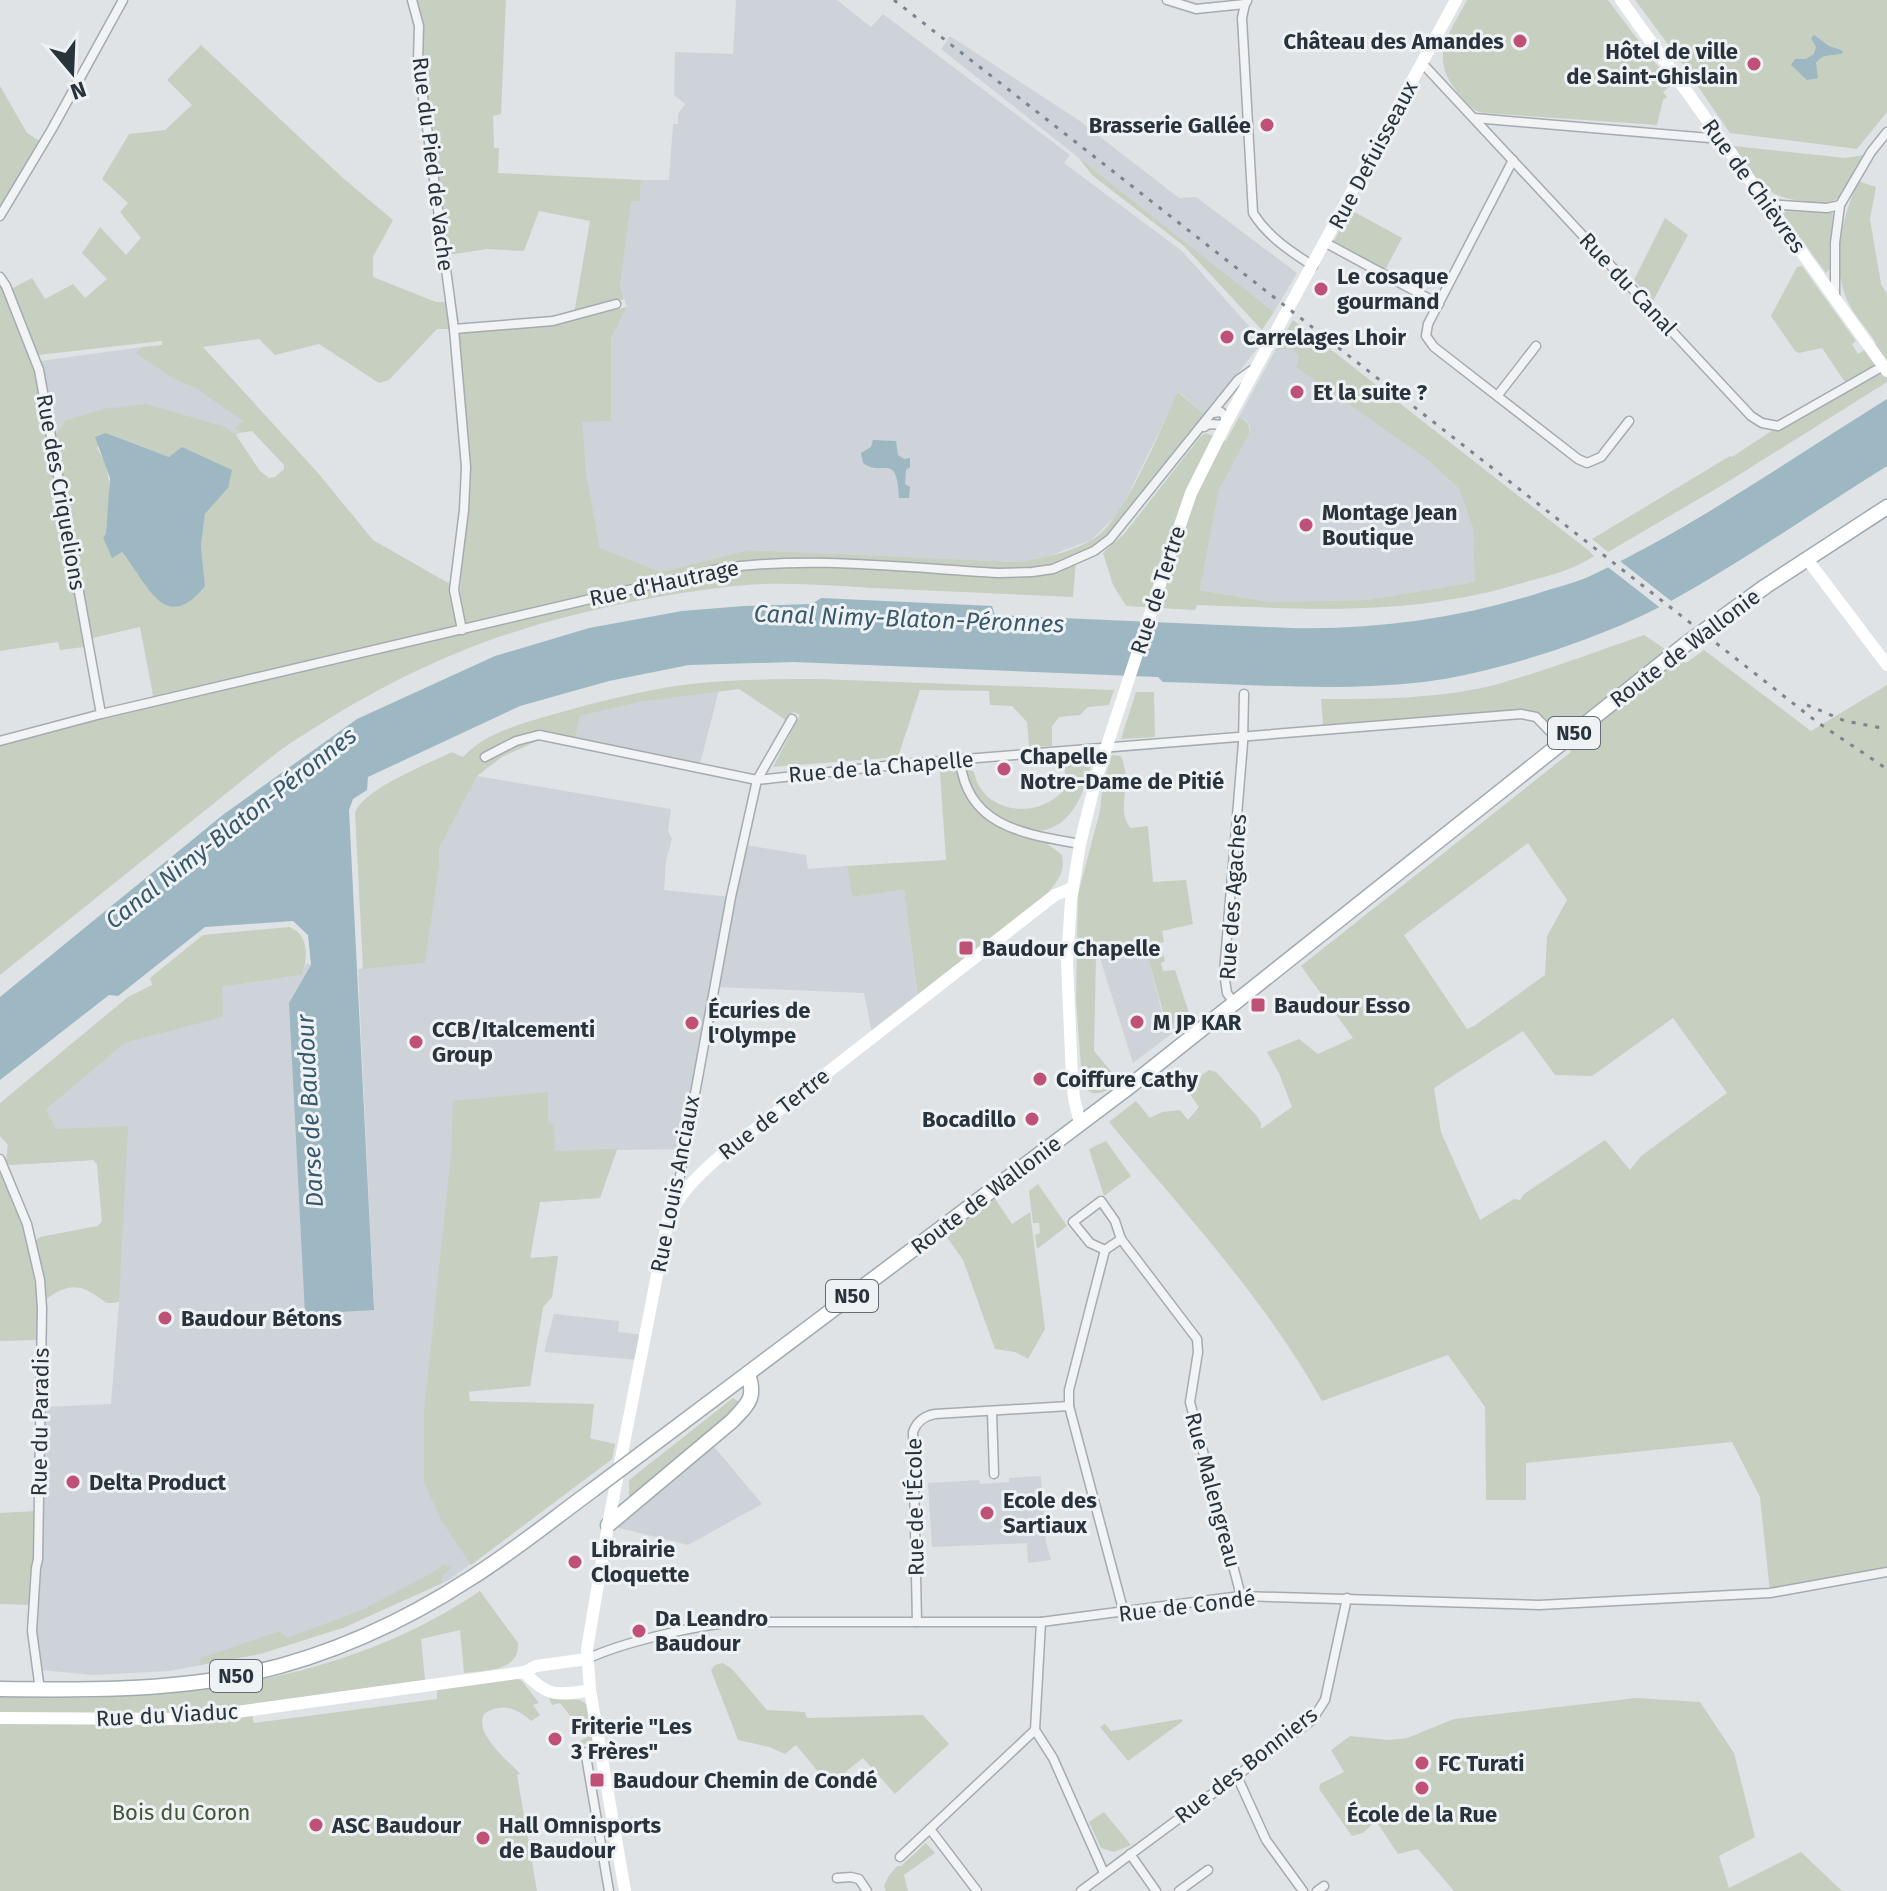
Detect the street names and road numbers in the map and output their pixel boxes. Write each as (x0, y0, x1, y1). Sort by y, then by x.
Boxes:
street label: Rue du Pied de Vache (406, 55, 460, 273)
street label: Rue Defuisseaux (1323, 76, 1424, 234)
street label: Rue de Chièvres (1696, 114, 1812, 258)
street label: Rue du Canal (1573, 227, 1683, 341)
street label: Rue des Criquelions (30, 392, 92, 592)
street label: Rue de Tertre (1125, 522, 1191, 658)
street label: Rue d'Hautrage (587, 554, 741, 612)
street label: Route de Wallonie (1605, 583, 1765, 713)
road number: N50 (1548, 717, 1600, 749)
street label: Rue de la Chapelle (787, 745, 975, 789)
street label: Rue des Agaches (1214, 813, 1252, 981)
street label: Rue de Tertre (713, 1062, 835, 1166)
street label: Rue Louis Anciaux (645, 1093, 705, 1275)
street label: Route de Wallonie (906, 1130, 1066, 1260)
road number: N50 (826, 1280, 878, 1312)
street label: Rue du Paradis (25, 1347, 55, 1497)
street label: Rue Malengreau (1179, 1409, 1247, 1571)
street label: Rue de l'École (900, 1438, 930, 1576)
street label: Rue de Condé (1117, 1584, 1257, 1628)
road number: N50 (210, 1660, 262, 1692)
street label: Rue du Viaduc (95, 1698, 239, 1732)
street label: Rue des Bonniers (1169, 1701, 1323, 1829)

